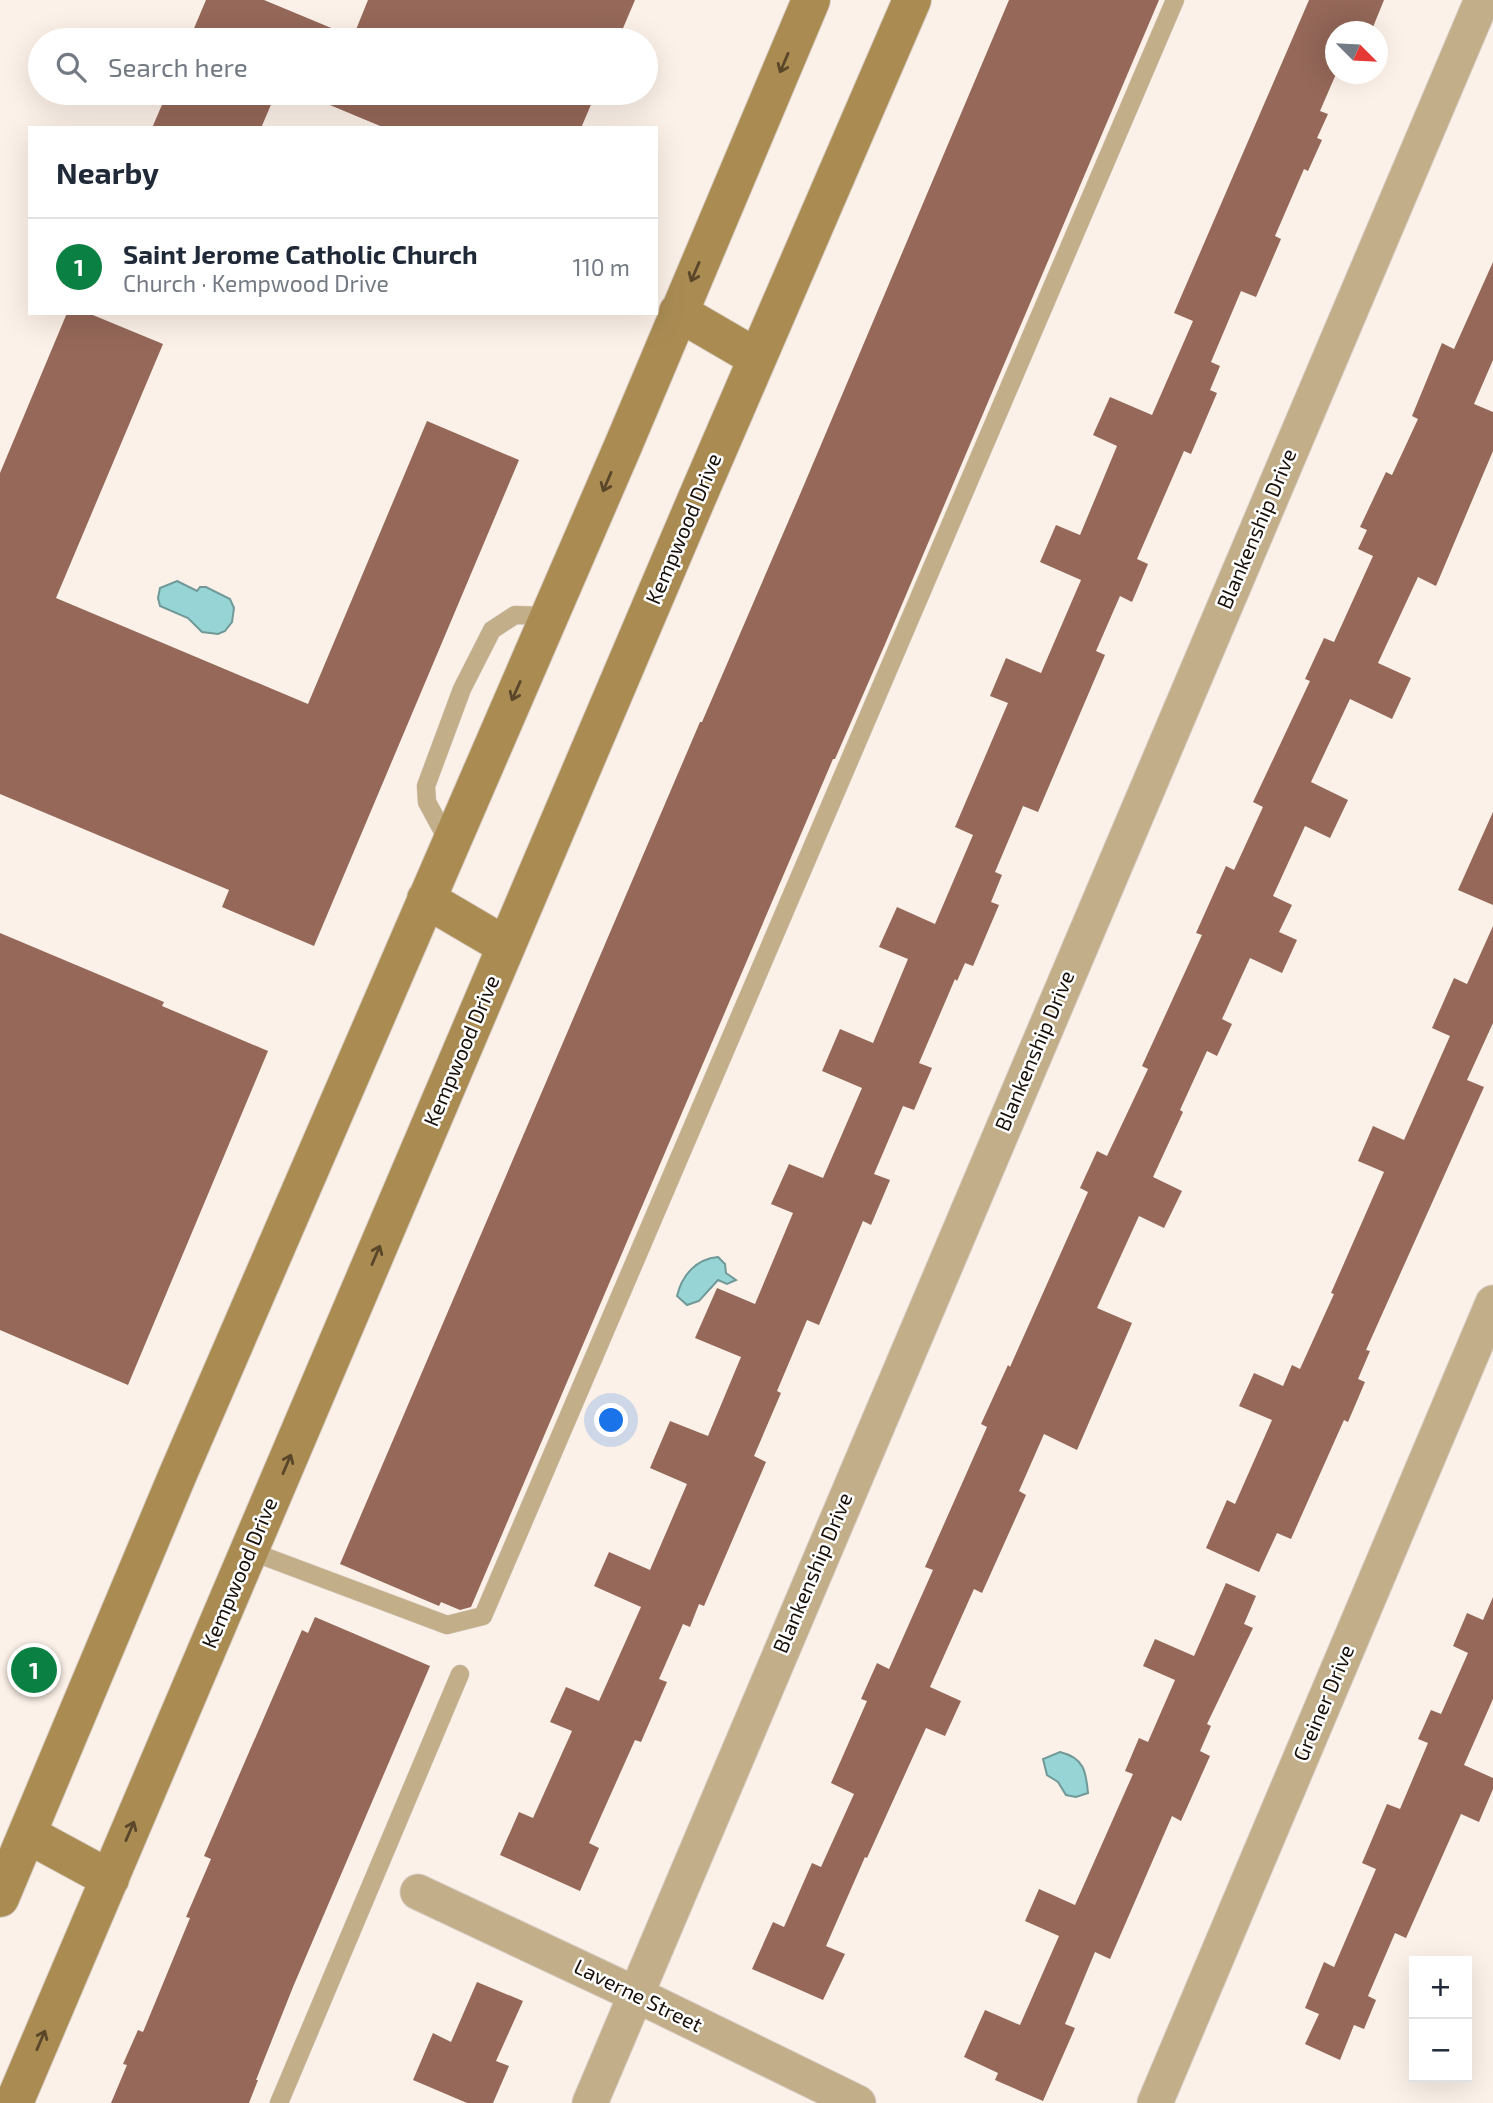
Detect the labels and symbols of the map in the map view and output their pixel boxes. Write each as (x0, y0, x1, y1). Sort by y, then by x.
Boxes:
north arrow (1325, 21, 1388, 84)
one-way arrow (777, 52, 790, 73)
one-way arrow (688, 261, 701, 282)
street label: Blankenship Drive (1211, 445, 1301, 612)
street label: Kempwood Drive (640, 449, 726, 608)
one-way arrow (600, 471, 613, 492)
one-way arrow (509, 679, 522, 701)
street label: Blankenship Drive (989, 967, 1079, 1134)
street label: Kempwood Drive (418, 971, 504, 1130)
one-way arrow (370, 1244, 383, 1266)
your location (594, 1403, 628, 1437)
one-way arrow (281, 1454, 294, 1475)
street label: Blankenship Drive (767, 1489, 857, 1656)
street label: Kempwood Drive (196, 1493, 282, 1652)
street label: Greiner Drive (1287, 1641, 1358, 1764)
pin: 1 (11, 1644, 57, 1696)
one-way arrow (124, 1821, 137, 1842)
street label: Laverne Street (570, 1953, 707, 2036)
one-way arrow (35, 2030, 48, 2051)

